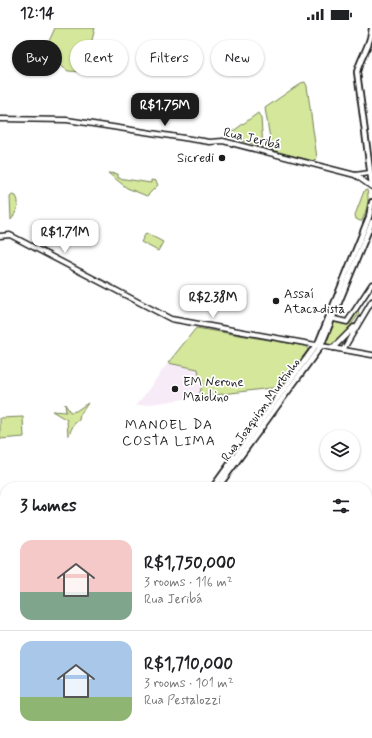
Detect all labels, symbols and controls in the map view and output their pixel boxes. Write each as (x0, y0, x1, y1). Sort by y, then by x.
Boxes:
text: 12:14 (20, 4, 54, 24)
chip: Buy (12, 40, 62, 76)
chip: Rent (70, 40, 128, 76)
chip: Filters (136, 40, 203, 76)
chip: New (211, 40, 264, 76)
pin: R$1.75M (128, 93, 202, 127)
text: R$1.75M (140, 97, 190, 114)
street label: Rua Jeribá (222, 124, 282, 154)
place label: Sicredi (177, 150, 214, 167)
marker: Sicredi (217, 153, 227, 163)
pin: R$1.71M (28, 220, 102, 254)
text: R$1.71M (41, 224, 89, 241)
pin: R$2.38M (176, 285, 250, 319)
place label: Assaí Atacadista (284, 286, 345, 318)
text: R$2.38M (189, 289, 237, 306)
marker: Assaí Atacadista (271, 296, 281, 306)
street label: Rua Joaquim Murtinho (218, 354, 305, 465)
place label: EM Nerone Maiolino (183, 374, 244, 406)
marker: EM Nerone Maiolino (170, 384, 180, 394)
district label: MANOEL DA COSTA LIMA (122, 416, 216, 450)
map controls (320, 430, 360, 470)
button: layers (320, 430, 360, 470)
text: 3 homes (20, 495, 77, 517)
icon: filters (330, 495, 352, 517)
text: R$1,750,000 (144, 552, 236, 574)
icon: home (52, 556, 100, 604)
text: 3 rooms · 116 m² (144, 574, 233, 591)
text: Rua Jeribá (144, 591, 202, 608)
text: R$1,710,000 (144, 653, 233, 675)
icon: home (52, 657, 100, 705)
text: 3 rooms · 101 m² (144, 675, 233, 692)
text: Rua Pestalozzi (144, 692, 221, 709)

